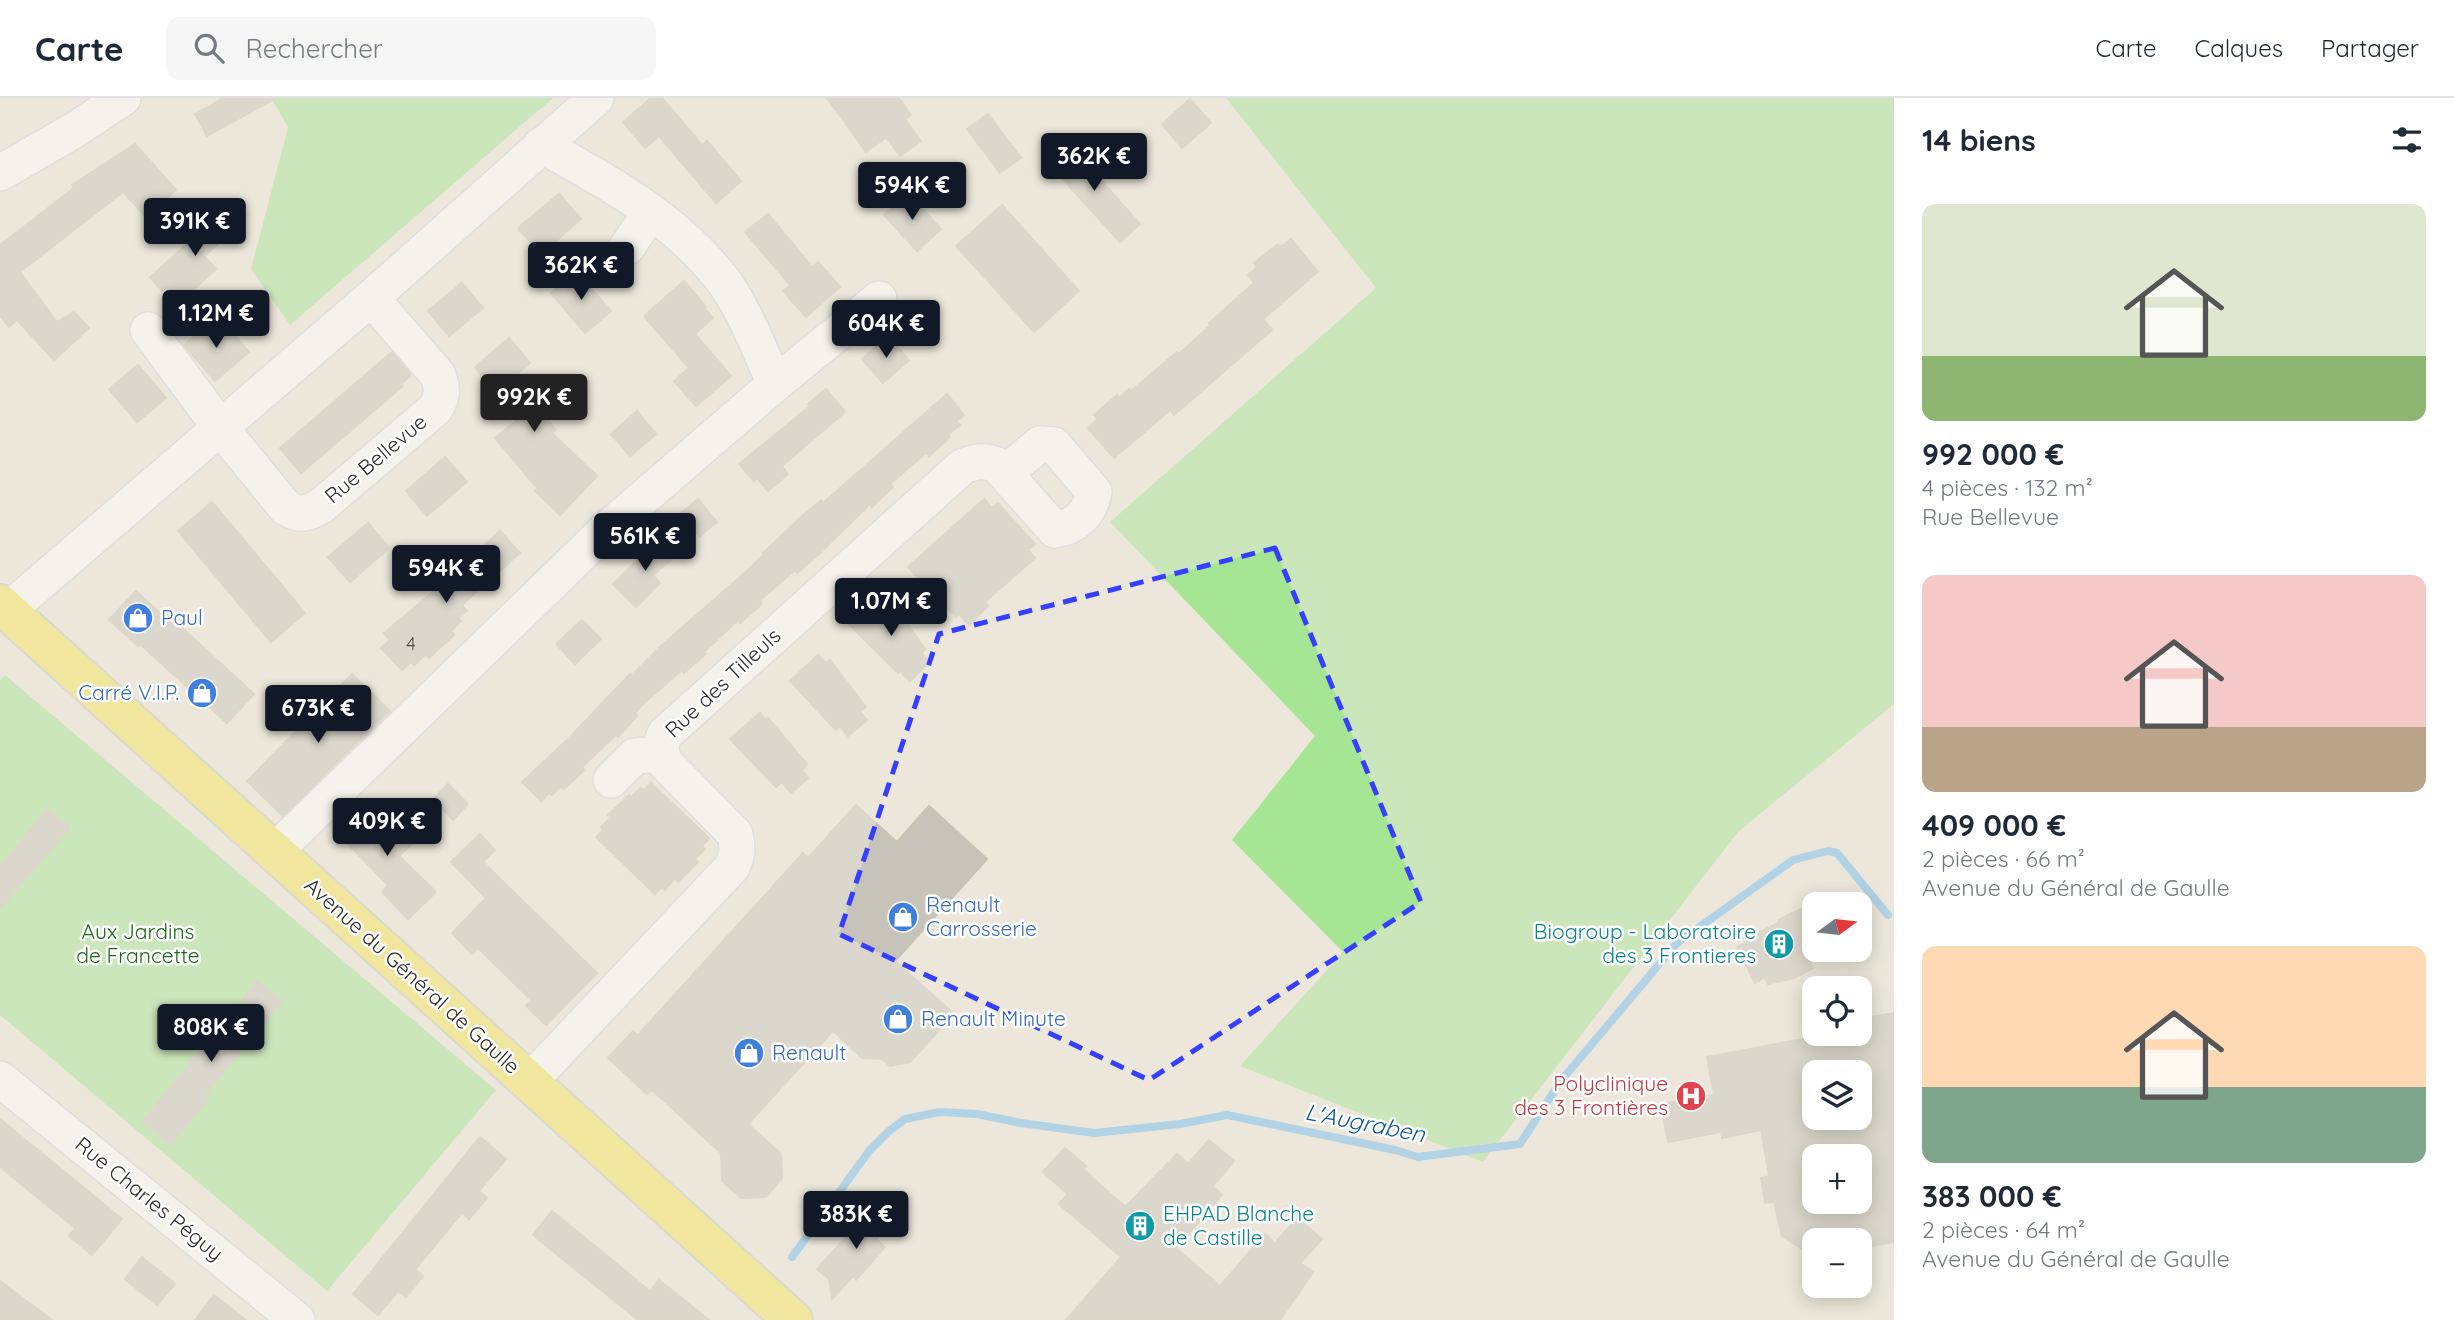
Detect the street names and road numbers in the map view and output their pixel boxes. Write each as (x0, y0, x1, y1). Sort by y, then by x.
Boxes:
street label: Rue Bellevue (319, 408, 432, 508)
street label: Rue des Tilleuls (659, 622, 786, 742)
street label: Avenue du Général de Gaulle (300, 872, 526, 1079)
street label: Rue Charles Péguy (70, 1131, 229, 1266)

